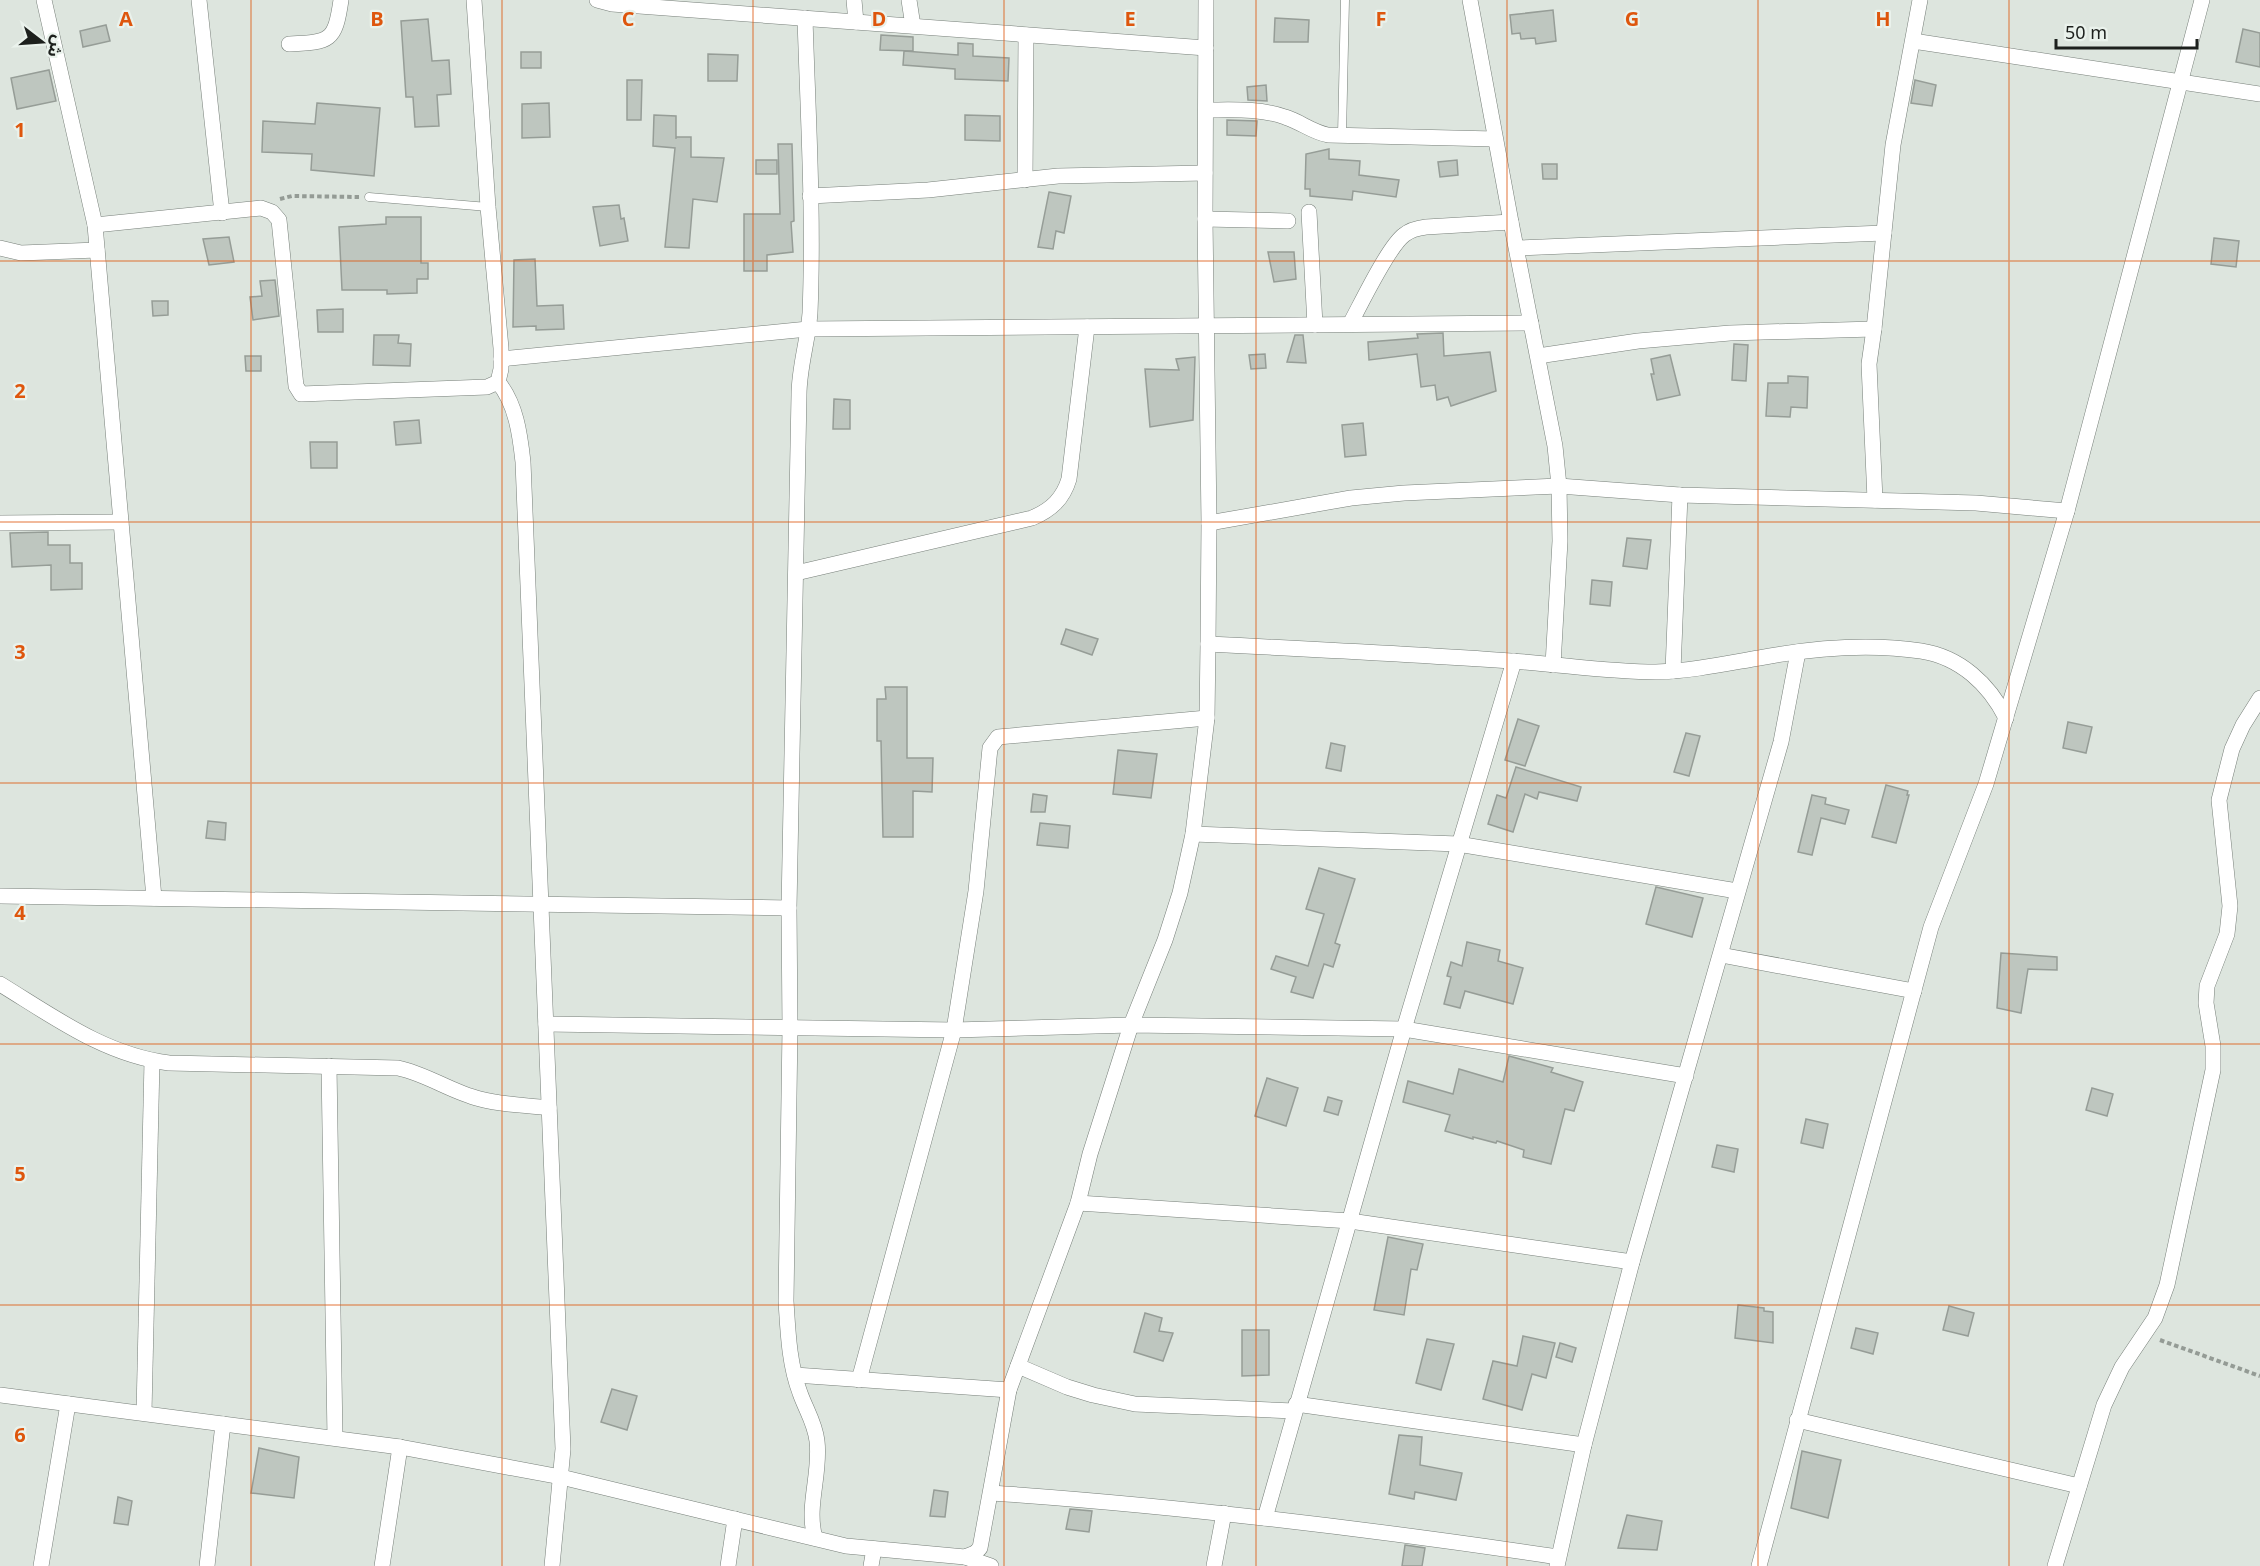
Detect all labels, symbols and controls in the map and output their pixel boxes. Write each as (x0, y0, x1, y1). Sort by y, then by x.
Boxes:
text: A (119, 0, 133, 41)
text: B (370, 0, 384, 41)
text: C (622, 0, 635, 41)
text: D (872, 0, 886, 41)
text: E (1124, 0, 1136, 41)
text: F (1376, 0, 1386, 41)
text: G (1625, 0, 1639, 41)
text: H (1875, 0, 1891, 41)
north arrow (12, 12, 72, 72)
scale bar (2056, 12, 2197, 50)
text: 50 m (2065, 14, 2107, 52)
text: ش (36, 31, 75, 62)
text: 1 (14, 110, 26, 152)
text: 2 (14, 371, 26, 413)
text: 3 (14, 632, 26, 674)
text: 4 (14, 893, 26, 935)
text: 5 (14, 1154, 26, 1196)
text: 6 (14, 1415, 26, 1457)

